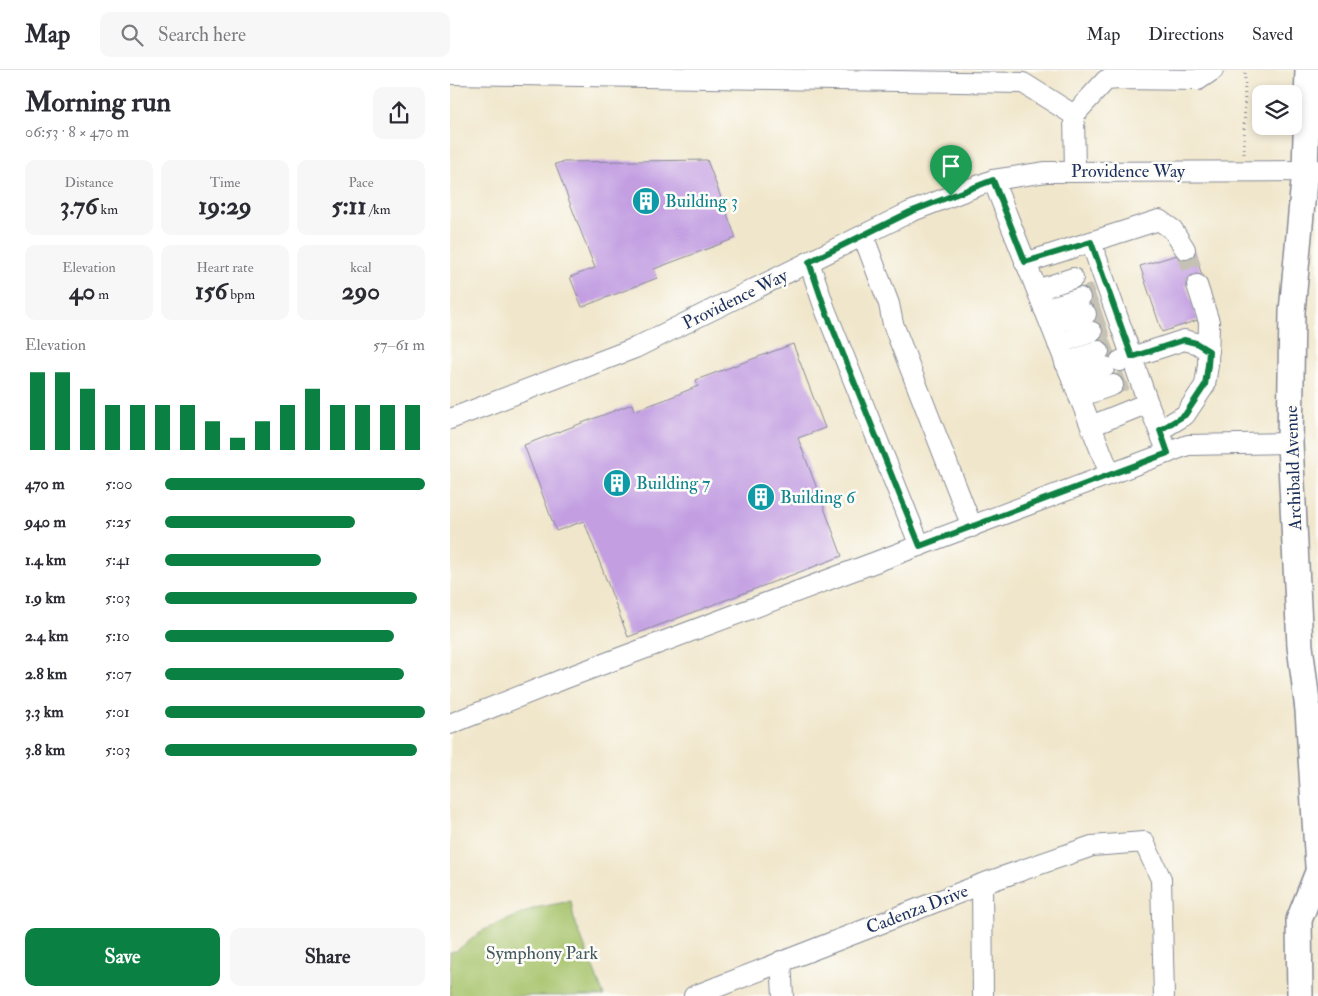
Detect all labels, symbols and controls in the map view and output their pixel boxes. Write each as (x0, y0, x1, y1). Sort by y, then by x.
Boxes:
search box (100, 12, 450, 57)
text: Map (25, 19, 70, 50)
icon: search (118, 21, 146, 49)
text: Search here (158, 23, 246, 47)
text: Map (1087, 23, 1120, 46)
text: Directions (1148, 23, 1224, 46)
text: Saved (1252, 23, 1293, 46)
text: Morning run (25, 85, 171, 120)
map controls (1252, 85, 1302, 135)
button: layers (1252, 85, 1302, 135)
button: share (373, 87, 425, 139)
text: 06:53 · 8 × 470 m (25, 122, 129, 142)
pin (930, 145, 972, 196)
icon: arrive (937, 152, 965, 180)
street label: Providence Way (1071, 160, 1186, 183)
text: Distance (65, 174, 113, 191)
text: Time (210, 174, 240, 191)
text: Pace (348, 174, 374, 191)
building icon: Building 3 (631, 186, 661, 216)
place label: Building 3 (665, 190, 738, 213)
text: 3.76 (60, 191, 98, 222)
text: 19:29 (198, 191, 252, 222)
text: 5:11 (331, 191, 366, 222)
text: km (98, 201, 118, 218)
text: /km (366, 201, 391, 218)
text: Elevation (62, 259, 116, 276)
text: Heart rate (197, 259, 254, 276)
text: kcal (350, 259, 372, 276)
street label: Providence Way (679, 264, 792, 335)
text: 40 (69, 276, 95, 307)
text: 156 (195, 276, 227, 307)
text: 290 (342, 276, 380, 307)
text: m (95, 286, 109, 303)
text: bpm (227, 286, 255, 303)
text: Elevation (25, 335, 86, 355)
text: 57–61 m (373, 335, 425, 355)
street label: Archibald Avenue (1280, 405, 1307, 532)
building icon: Building 7 (602, 468, 632, 498)
place label: Building 7 (636, 472, 710, 495)
text: 470 m (25, 474, 65, 494)
text: 5:00 (105, 474, 132, 494)
building icon: Building 6 (746, 482, 776, 512)
place label: Building 6 (780, 486, 856, 509)
text: 940 m (25, 512, 66, 532)
text: 5:25 (105, 512, 131, 532)
text: 1.4 km (25, 550, 66, 570)
text: 5:41 (105, 550, 130, 570)
text: 1.9 km (25, 588, 65, 608)
text: 5:03 (105, 588, 130, 608)
text: 2.4 km (25, 626, 68, 646)
text: 5:10 (105, 626, 130, 646)
text: 2.8 km (25, 664, 67, 684)
text: 5:07 (105, 664, 132, 684)
text: 3.3 km (25, 702, 64, 722)
text: 5:01 (105, 702, 130, 722)
text: 3.8 km (25, 740, 65, 760)
text: 5:03 (105, 740, 130, 760)
street label: Cadenza Drive (863, 879, 972, 939)
button: Save (25, 928, 220, 986)
button: Share (230, 928, 425, 986)
park label: Symphony Park (486, 942, 599, 965)

